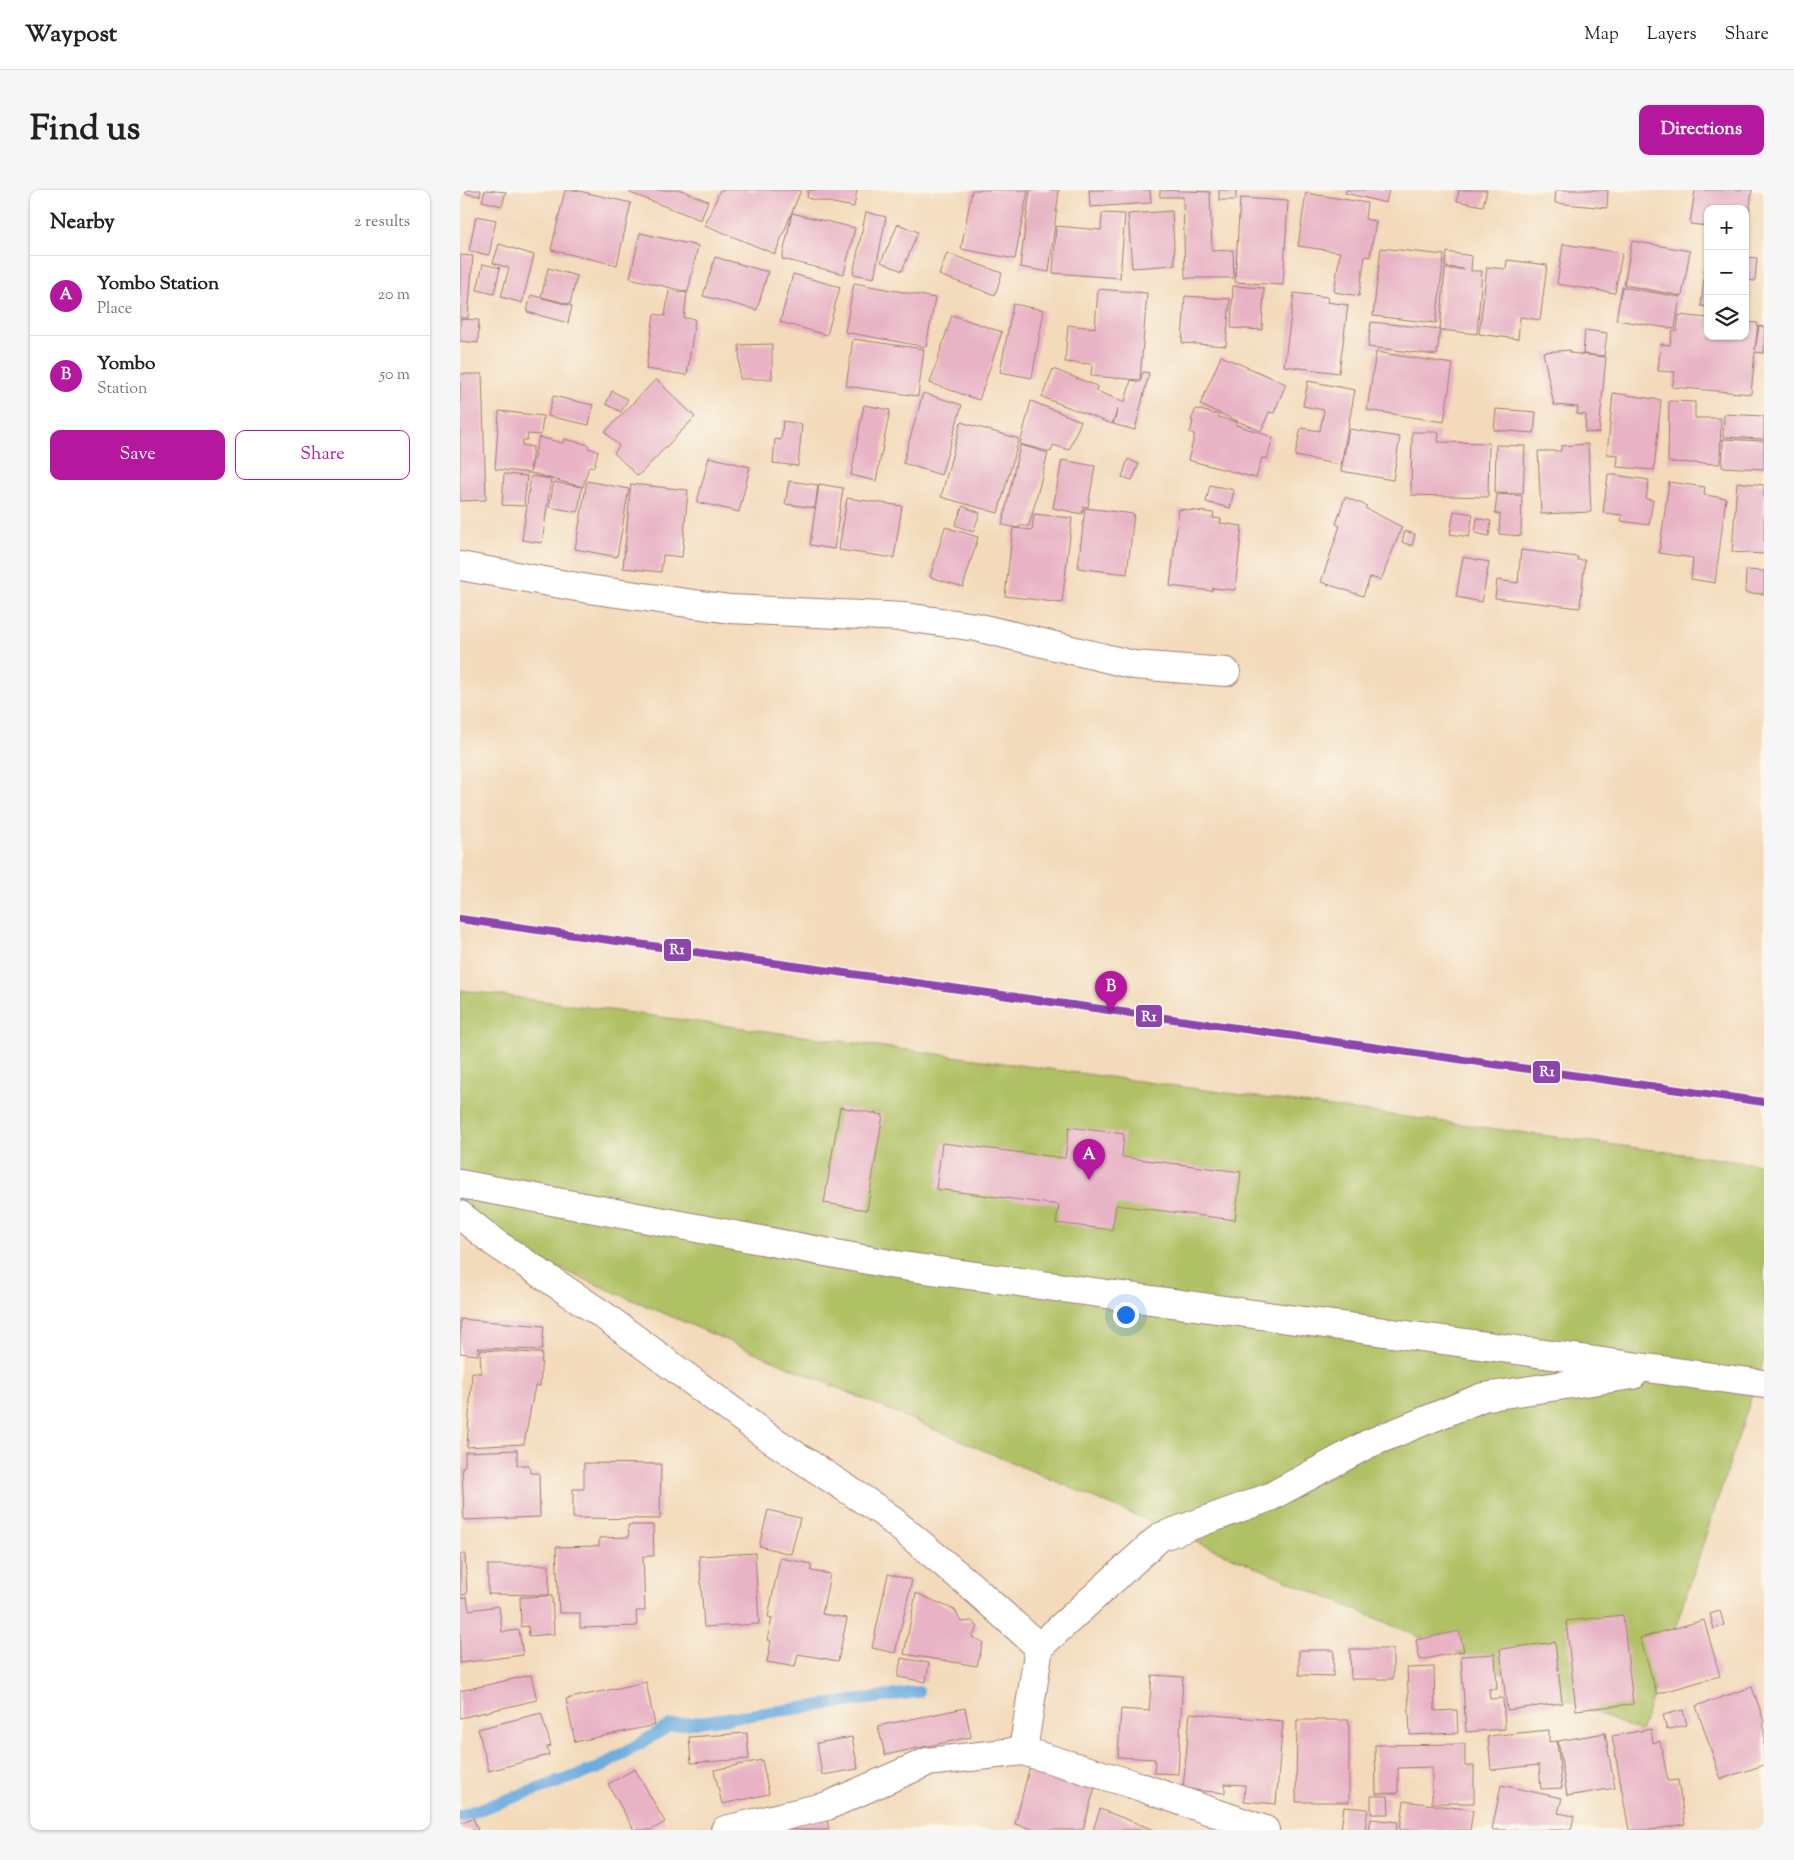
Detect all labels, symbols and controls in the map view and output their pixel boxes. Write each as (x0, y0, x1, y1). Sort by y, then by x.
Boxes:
text: Waypost (25, 18, 117, 52)
text: Map (1584, 22, 1619, 48)
text: Layers (1647, 22, 1697, 48)
text: Share (1725, 22, 1769, 48)
text: Find us (30, 105, 140, 156)
button: Directions (1639, 105, 1764, 155)
map controls (1704, 205, 1749, 340)
button: + (1704, 205, 1749, 250)
text: Nearby (50, 208, 115, 238)
text: 2 results (354, 211, 410, 234)
button: − (1704, 250, 1749, 295)
text: Yombo Station (97, 271, 219, 298)
text: A (60, 284, 73, 307)
text: 20 m (377, 284, 410, 307)
button: layers (1704, 295, 1749, 340)
text: Place (97, 298, 132, 321)
text: Yombo (97, 351, 155, 378)
text: B (61, 364, 71, 387)
text: 50 m (379, 364, 410, 387)
text: Station (97, 378, 147, 401)
button: Save (50, 430, 225, 480)
button: Share (235, 430, 410, 480)
line badge: R1 (663, 938, 692, 962)
text: R1 (670, 941, 685, 961)
pin: B (1095, 971, 1127, 1012)
line badge: R1 (1135, 1004, 1163, 1028)
text: R1 (1142, 1008, 1157, 1028)
line badge: R1 (1532, 1060, 1561, 1084)
text: R1 (1540, 1063, 1555, 1083)
pin: A (1073, 1139, 1105, 1180)
your location (1113, 1302, 1139, 1328)

